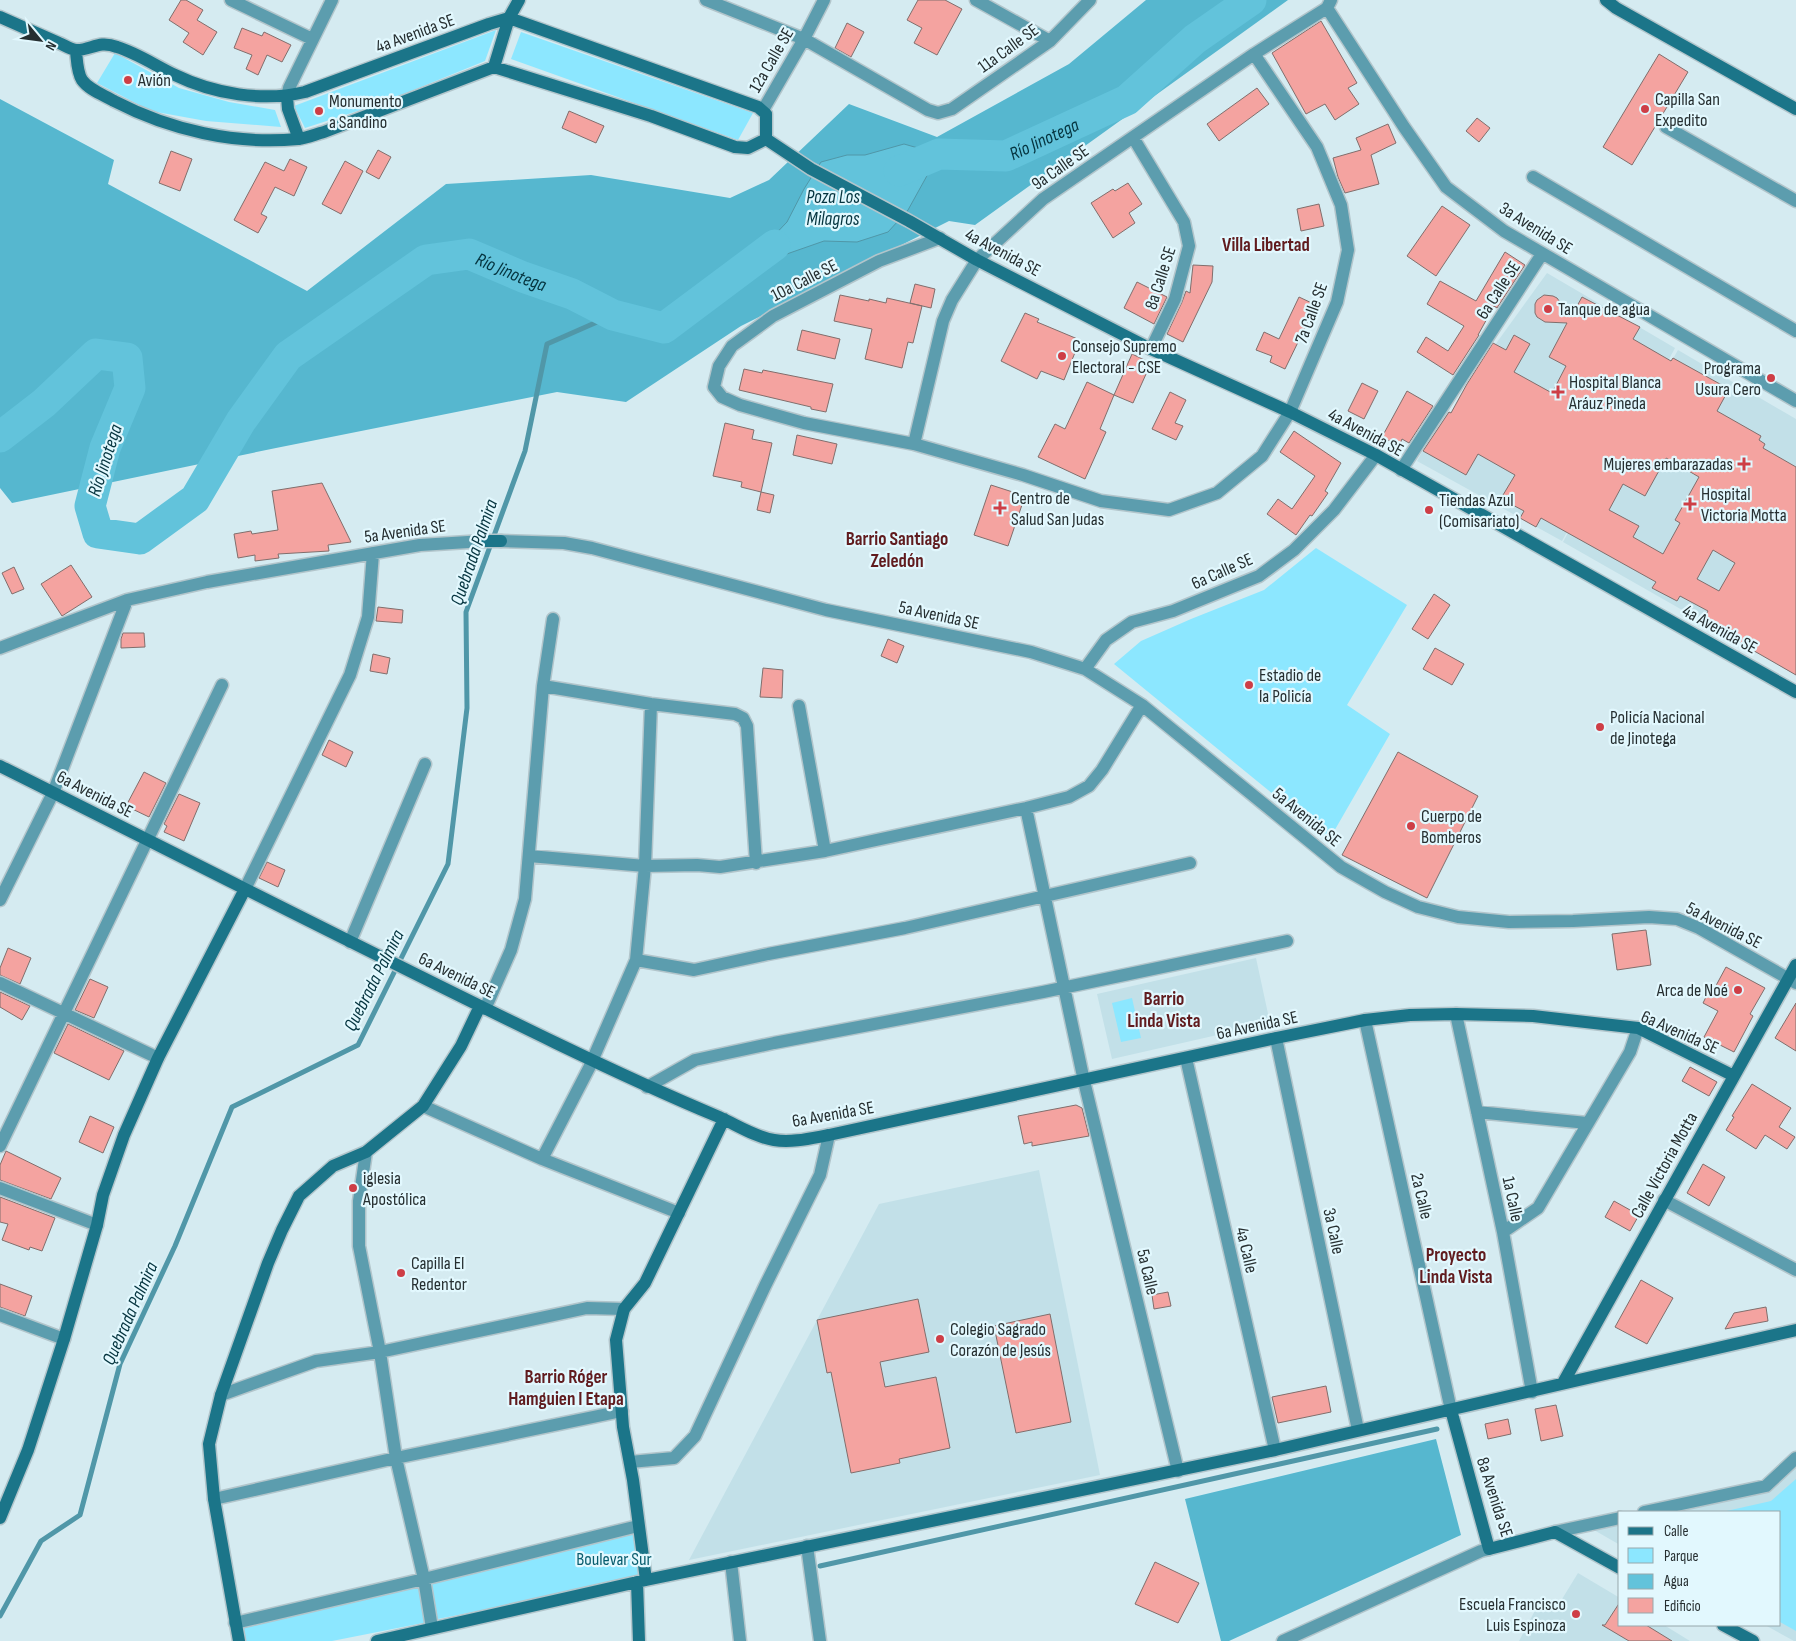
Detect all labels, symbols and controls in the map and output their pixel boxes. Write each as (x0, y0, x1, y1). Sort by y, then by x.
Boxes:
street label: 4a Avenida SE (373, 10, 457, 57)
north arrow (15, 15, 65, 65)
street label: 11a Calle SE (974, 19, 1043, 77)
street label: 12a Calle SE (745, 24, 798, 96)
text: N (42, 39, 60, 53)
place label: Avión (137, 70, 171, 91)
marker: Avión (122, 74, 134, 86)
place label: Capilla San Expedito (1655, 89, 1720, 131)
place label: Monumento a Sandino (329, 91, 402, 133)
marker: Capilla San Expedito (1639, 103, 1651, 115)
marker: Monumento a Sandino (313, 105, 325, 117)
water label: Río Jinotega (1006, 114, 1083, 166)
street label: 9a Calle SE (1028, 140, 1093, 195)
water label: Poza Los Milagros (806, 186, 860, 231)
street label: 3a Avenida SE (1495, 198, 1576, 259)
street label: 4a Avenida SE (961, 224, 1044, 281)
district label: Villa Libertad (1222, 234, 1310, 257)
street label: 8a Calle SE (1140, 244, 1180, 312)
water label: Río Jinotega (472, 248, 549, 297)
street label: 10a Calle SE (768, 255, 841, 306)
street label: 6a Calle SE (1472, 257, 1525, 323)
street label: 7a Calle SE (1291, 280, 1332, 347)
place label: Tanque de agua (1558, 299, 1650, 320)
marker: Tanque de agua (1542, 303, 1554, 315)
place label: Consejo Supremo Electoral - CSE (1072, 336, 1177, 378)
marker: Consejo Supremo Electoral - CSE (1056, 350, 1068, 362)
place label: Programa Usura Cero (1695, 358, 1761, 400)
place label: Hospital Blanca Aráuz Pineda (1568, 372, 1661, 414)
marker: Programa Usura Cero (1765, 372, 1777, 384)
marker: Hospital Blanca Aráuz Pineda (1551, 385, 1565, 399)
street label: 4a Avenida SE (1324, 404, 1407, 461)
water label: Río Jinotega (83, 421, 128, 499)
place label: Mujeres embarazadas (1604, 454, 1733, 475)
marker: Mujeres embarazadas (1737, 457, 1751, 471)
place label: Hospital Victoria Motta (1701, 484, 1787, 526)
place label: Centro de Salud San Judas (1011, 488, 1104, 530)
place label: Tiendas Azul (Comisariato) (1439, 490, 1519, 532)
water label: Quebrada Palmira (446, 496, 503, 608)
marker: Hospital Victoria Motta (1683, 497, 1697, 511)
marker: Centro de Salud San Judas (993, 501, 1007, 515)
marker: Tiendas Azul (Comisariato) (1423, 504, 1435, 516)
street label: 5a Avenida SE (363, 515, 447, 548)
district label: Barrio Santiago Zeledón (846, 528, 948, 573)
street label: 6a Calle SE (1188, 549, 1256, 594)
street label: 5a Avenida SE (897, 597, 981, 634)
street label: 4a Avenida SE (1679, 600, 1761, 659)
place label: Estadio de la Policía (1259, 665, 1321, 707)
marker: Estadio de la Policía (1243, 679, 1255, 691)
place label: Policía Nacional de Jinotega (1610, 707, 1705, 749)
marker: Policía Nacional de Jinotega (1594, 721, 1606, 733)
street label: 6a Avenida SE (53, 766, 136, 823)
street label: 5a Avenida SE (1268, 783, 1345, 851)
place label: Cuerpo de Bomberos (1421, 806, 1482, 848)
marker: Cuerpo de Bomberos (1405, 820, 1417, 832)
street label: 5a Avenida SE (1682, 897, 1765, 953)
water label: Quebrada Palmira (339, 926, 410, 1035)
street label: 6a Avenida SE (415, 948, 499, 1003)
place label: Arca de Noé (1656, 980, 1728, 1001)
marker: Arca de Noé (1732, 984, 1744, 996)
district label: Barrio Linda Vista (1127, 988, 1201, 1033)
street label: 6a Avenida SE (1638, 1006, 1722, 1059)
street label: 6a Avenida SE (1214, 1007, 1300, 1044)
street label: 6a Avenida SE (791, 1097, 876, 1132)
street label: Calle Victoria Motta (1627, 1109, 1702, 1222)
place label: iglesia Apostólica (362, 1168, 426, 1210)
street label: 2a Calle (1406, 1171, 1437, 1221)
street label: 1a Calle (1498, 1175, 1528, 1224)
marker: iglesia Apostólica (347, 1182, 359, 1194)
street label: 3a Calle (1318, 1206, 1349, 1256)
street label: 4a Calle (1231, 1225, 1262, 1275)
district label: Proyecto Linda Vista (1419, 1244, 1493, 1289)
street label: 5a Calle (1132, 1247, 1163, 1297)
place label: Capilla El Redentor (411, 1253, 467, 1295)
water label: Quebrada Palmira (97, 1258, 163, 1369)
marker: Capilla El Redentor (395, 1267, 407, 1279)
place label: Colegio Sagrado Corazón de Jesús (950, 1319, 1051, 1361)
marker: Colegio Sagrado Corazón de Jesús (934, 1333, 946, 1345)
district label: Barrio Róger Hamguien I Etapa (508, 1366, 624, 1411)
street label: 8a Avenida SE (1472, 1455, 1517, 1540)
legend (1618, 1511, 1781, 1626)
text: Calle (1664, 1522, 1688, 1541)
text: Parque (1664, 1547, 1699, 1566)
park label: Boulevar Sur (576, 1549, 652, 1570)
text: Agua (1663, 1572, 1689, 1591)
place label: Escuela Francisco Luis Espinoza (1459, 1594, 1566, 1636)
text: Edificio (1664, 1597, 1701, 1616)
marker: Escuela Francisco Luis Espinoza (1570, 1608, 1582, 1620)

